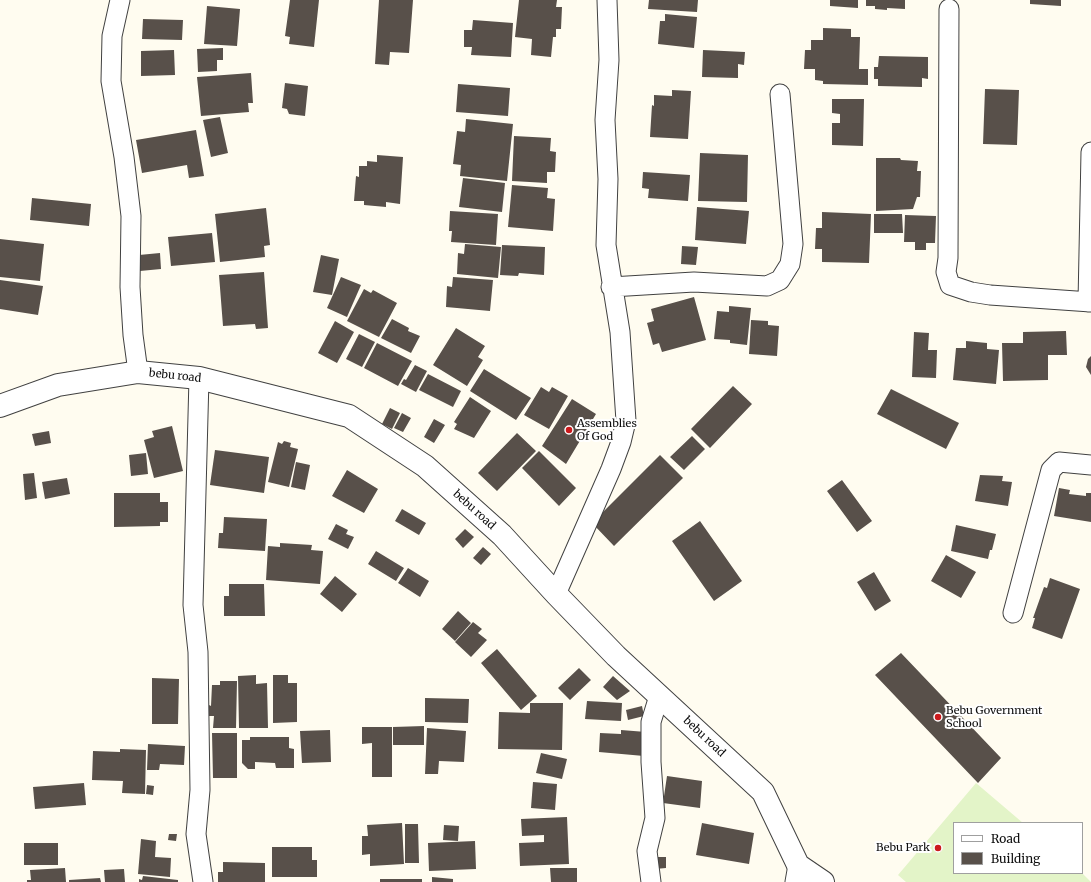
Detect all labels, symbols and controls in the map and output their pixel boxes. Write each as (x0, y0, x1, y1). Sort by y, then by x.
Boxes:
street label: bebu road (148, 367, 202, 385)
place label: Assemblies Of God (577, 417, 637, 443)
marker: Assemblies Of God (564, 425, 574, 435)
street label: bebu road (450, 488, 498, 532)
place label: Bebu Government School (946, 704, 1042, 730)
marker: Bebu Government School (933, 712, 943, 722)
street label: bebu road (680, 714, 728, 760)
legend (953, 822, 1083, 874)
text: Road (991, 831, 1020, 846)
place label: Bebu Park (876, 841, 930, 855)
marker: Bebu Park (933, 843, 943, 853)
text: Building (991, 851, 1040, 866)

